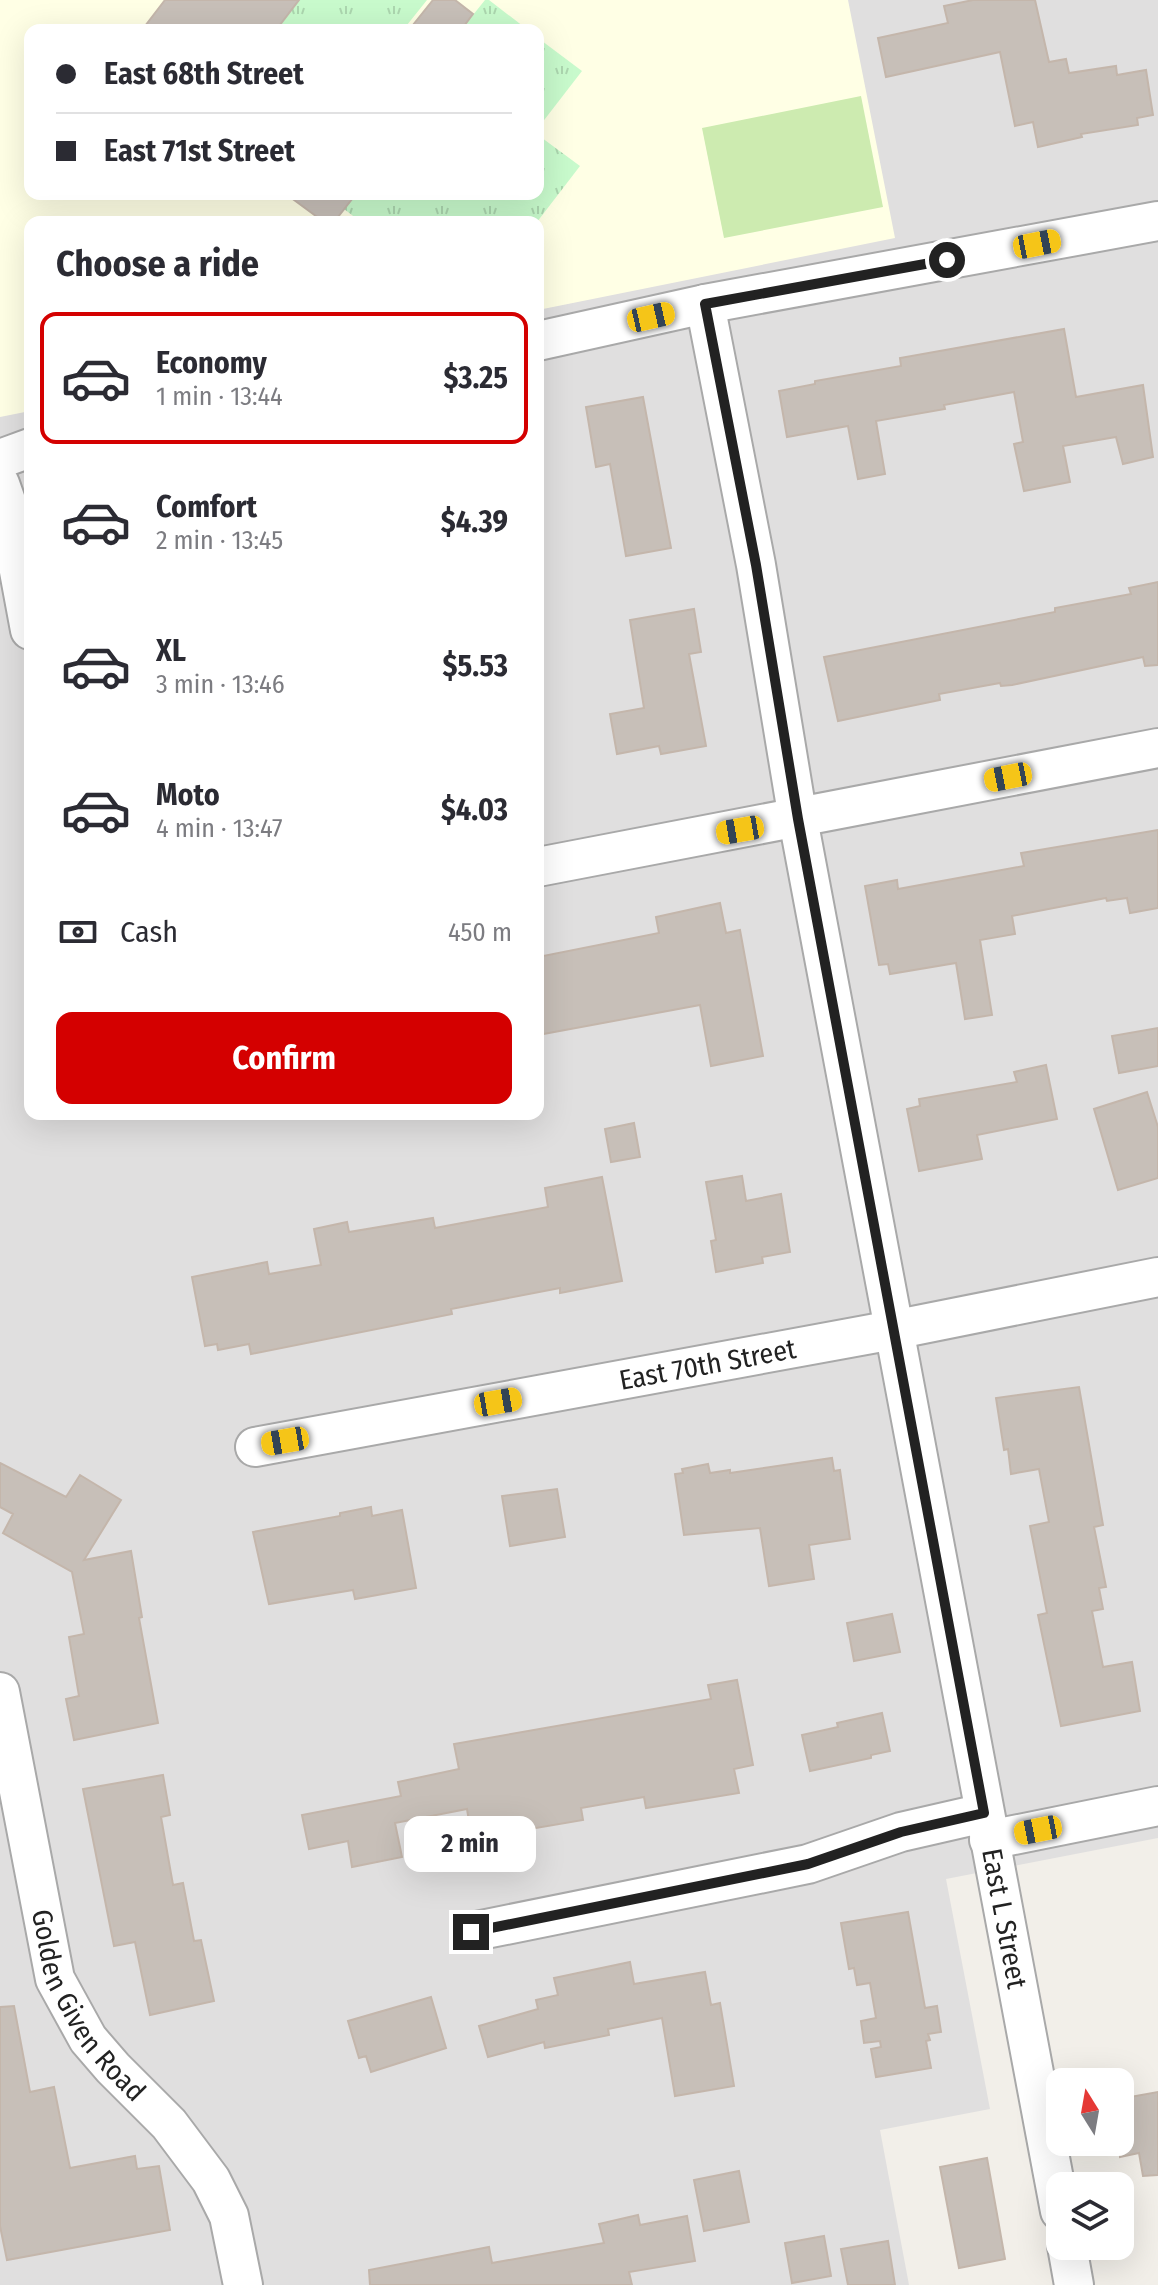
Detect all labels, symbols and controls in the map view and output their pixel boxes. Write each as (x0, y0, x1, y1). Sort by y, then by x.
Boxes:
text: East 68th Street (104, 56, 304, 92)
text: East 71st Street (104, 133, 295, 169)
car (1011, 228, 1063, 260)
text: Choose a ride (56, 242, 259, 286)
route start (929, 242, 965, 278)
car (625, 300, 677, 334)
icon: car (60, 342, 132, 414)
text: Economy (156, 345, 267, 381)
text: $3.25 (443, 360, 508, 396)
text: 1 min · 13:44 (156, 381, 283, 412)
icon: car (60, 486, 132, 558)
text: Comfort (156, 489, 257, 525)
text: $4.39 (441, 504, 508, 540)
text: 2 min · 13:45 (156, 525, 283, 556)
icon: car (60, 630, 132, 702)
text: XL (156, 633, 186, 669)
text: $5.53 (443, 648, 508, 684)
text: 3 min · 13:46 (156, 669, 285, 700)
car (982, 761, 1034, 793)
icon: car (60, 774, 132, 846)
text: Moto (156, 777, 220, 813)
text: $4.03 (441, 792, 508, 828)
text: 4 min · 13:47 (156, 813, 283, 844)
car (714, 814, 766, 846)
icon: cash (56, 910, 100, 954)
text: Cash (120, 914, 178, 950)
text: 450 m (448, 917, 512, 948)
button: Confirm (56, 1012, 512, 1104)
street label: East 70th Street (616, 1332, 799, 1397)
car (472, 1386, 524, 1418)
car (259, 1425, 311, 1457)
car (1012, 1814, 1064, 1846)
callout: 2 min (405, 1816, 537, 1872)
text: 2 min (441, 1828, 499, 1859)
street label: East L Street (975, 1846, 1034, 1992)
street label: Golden Given Road (25, 1907, 152, 2108)
route end (453, 1914, 489, 1950)
north arrow (1046, 2068, 1134, 2156)
map controls (1046, 2068, 1134, 2260)
button: layers (1046, 2172, 1134, 2260)

